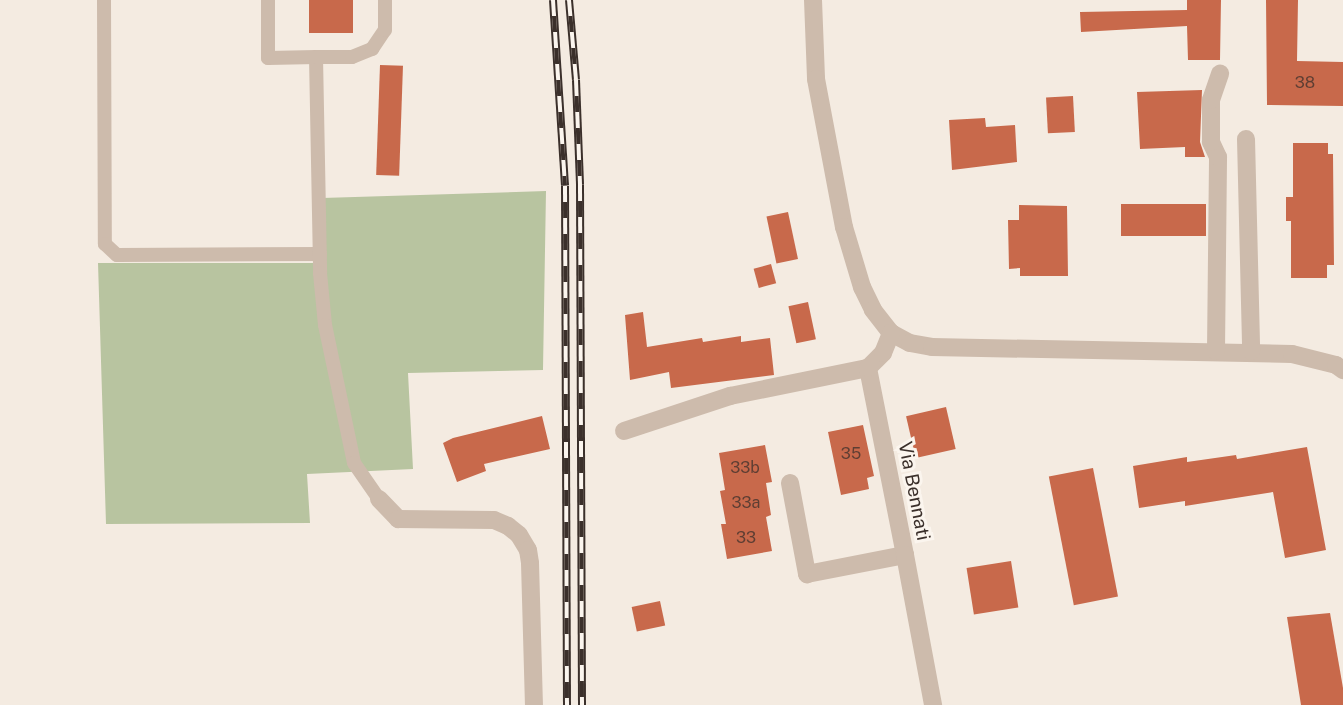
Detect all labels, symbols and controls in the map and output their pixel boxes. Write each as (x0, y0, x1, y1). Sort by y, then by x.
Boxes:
house number: 38 (1295, 73, 1315, 93)
street label: Via Bennati (893, 440, 935, 542)
house number: 35 (841, 444, 861, 464)
house number: 33b (730, 458, 760, 478)
house number: 33a (732, 493, 760, 513)
house number: 33 (736, 528, 756, 548)

